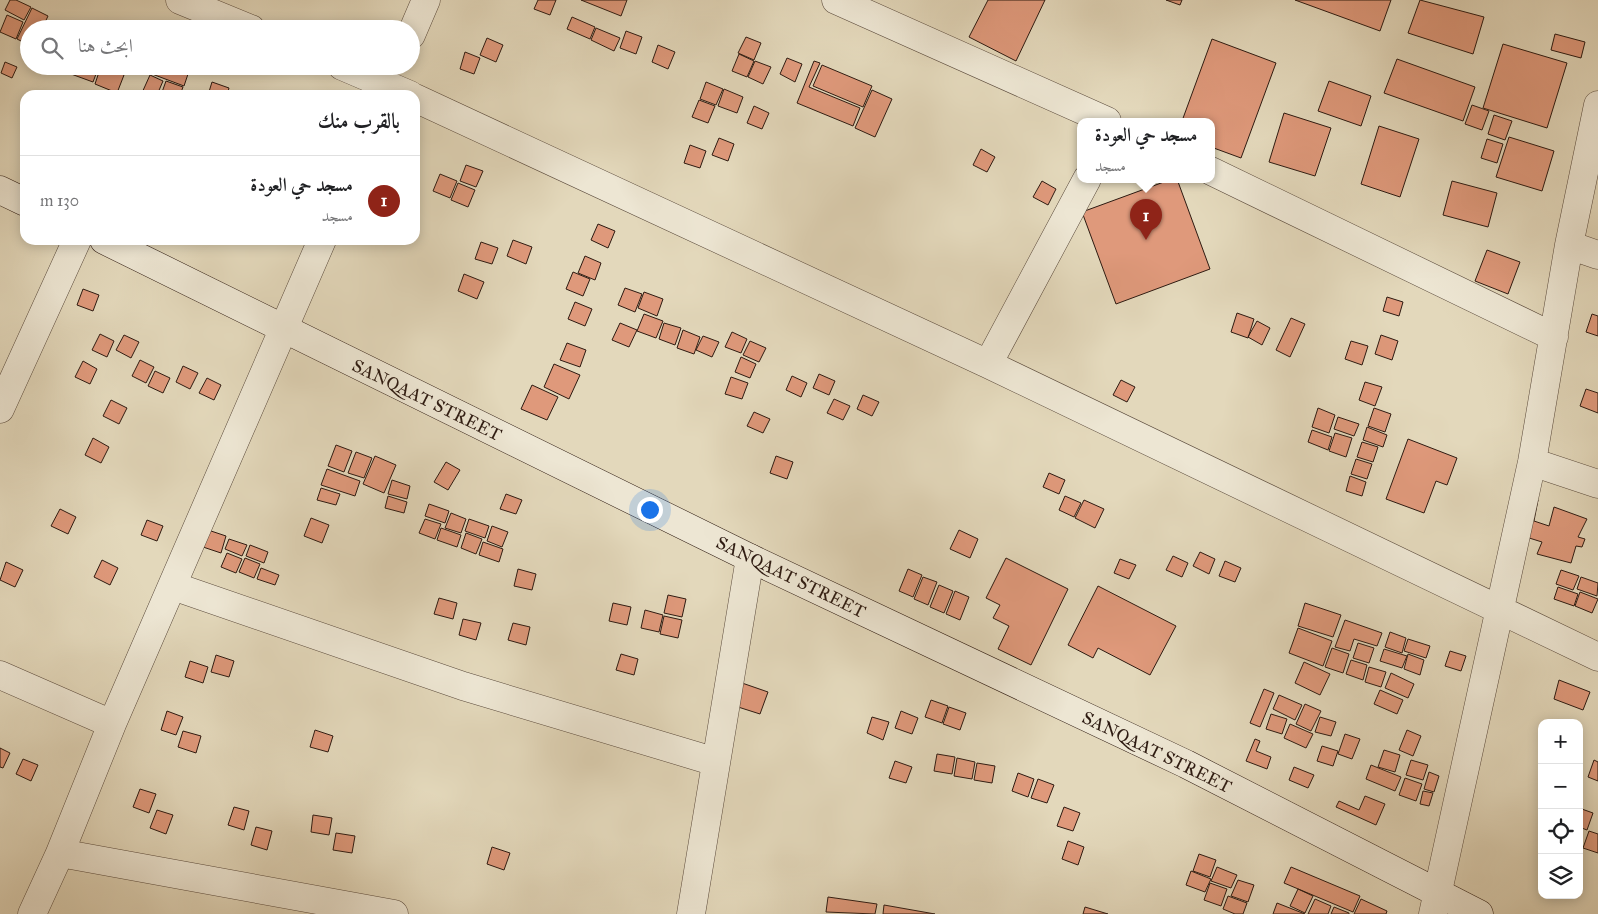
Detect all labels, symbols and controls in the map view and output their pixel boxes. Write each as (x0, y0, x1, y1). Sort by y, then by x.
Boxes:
search box (20, 20, 420, 75)
icon: search (38, 34, 66, 62)
text: ابحث هنا (78, 34, 133, 57)
text: بالقرب منك (318, 108, 400, 134)
popup (1077, 118, 1215, 183)
text: مسجد حي العودة (1095, 123, 1197, 146)
text: مسجد (1095, 156, 1126, 175)
text: مسجد حي العودة (250, 173, 353, 196)
text: 130 m (40, 191, 79, 210)
text: 1 (381, 191, 387, 210)
pin: 1 (1130, 199, 1162, 240)
text: مسجد (322, 206, 353, 225)
street label: SANQAAT STREET (349, 354, 505, 446)
your location (637, 497, 663, 523)
street label: SANQAAT STREET (713, 531, 869, 623)
street label: SANQAAT STREET (1079, 706, 1235, 798)
map controls (1538, 719, 1583, 899)
button: + (1538, 719, 1583, 764)
button: − (1538, 764, 1583, 809)
button: locate (1538, 809, 1583, 854)
button: layers (1538, 854, 1583, 899)

